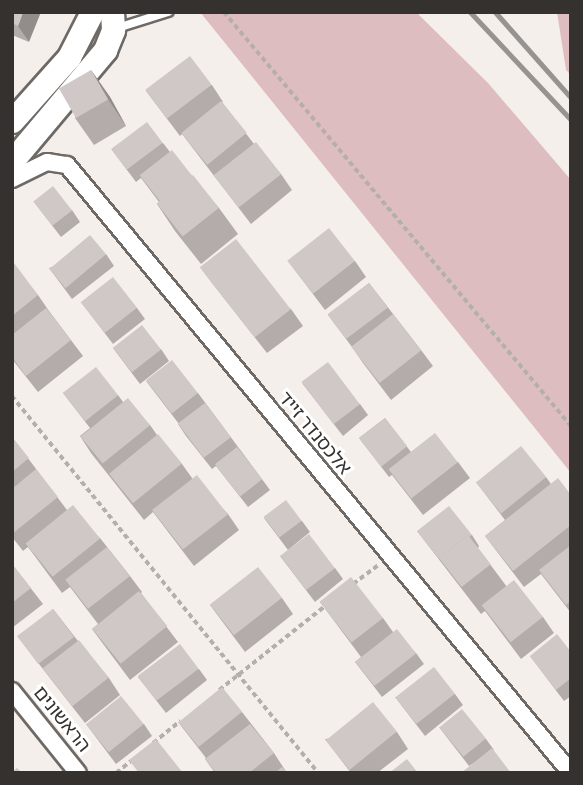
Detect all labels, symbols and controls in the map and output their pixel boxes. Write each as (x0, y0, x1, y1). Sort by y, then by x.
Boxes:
street label: אלכסנדר זייד (274, 387, 356, 479)
street label: הראשונים (29, 682, 95, 756)

